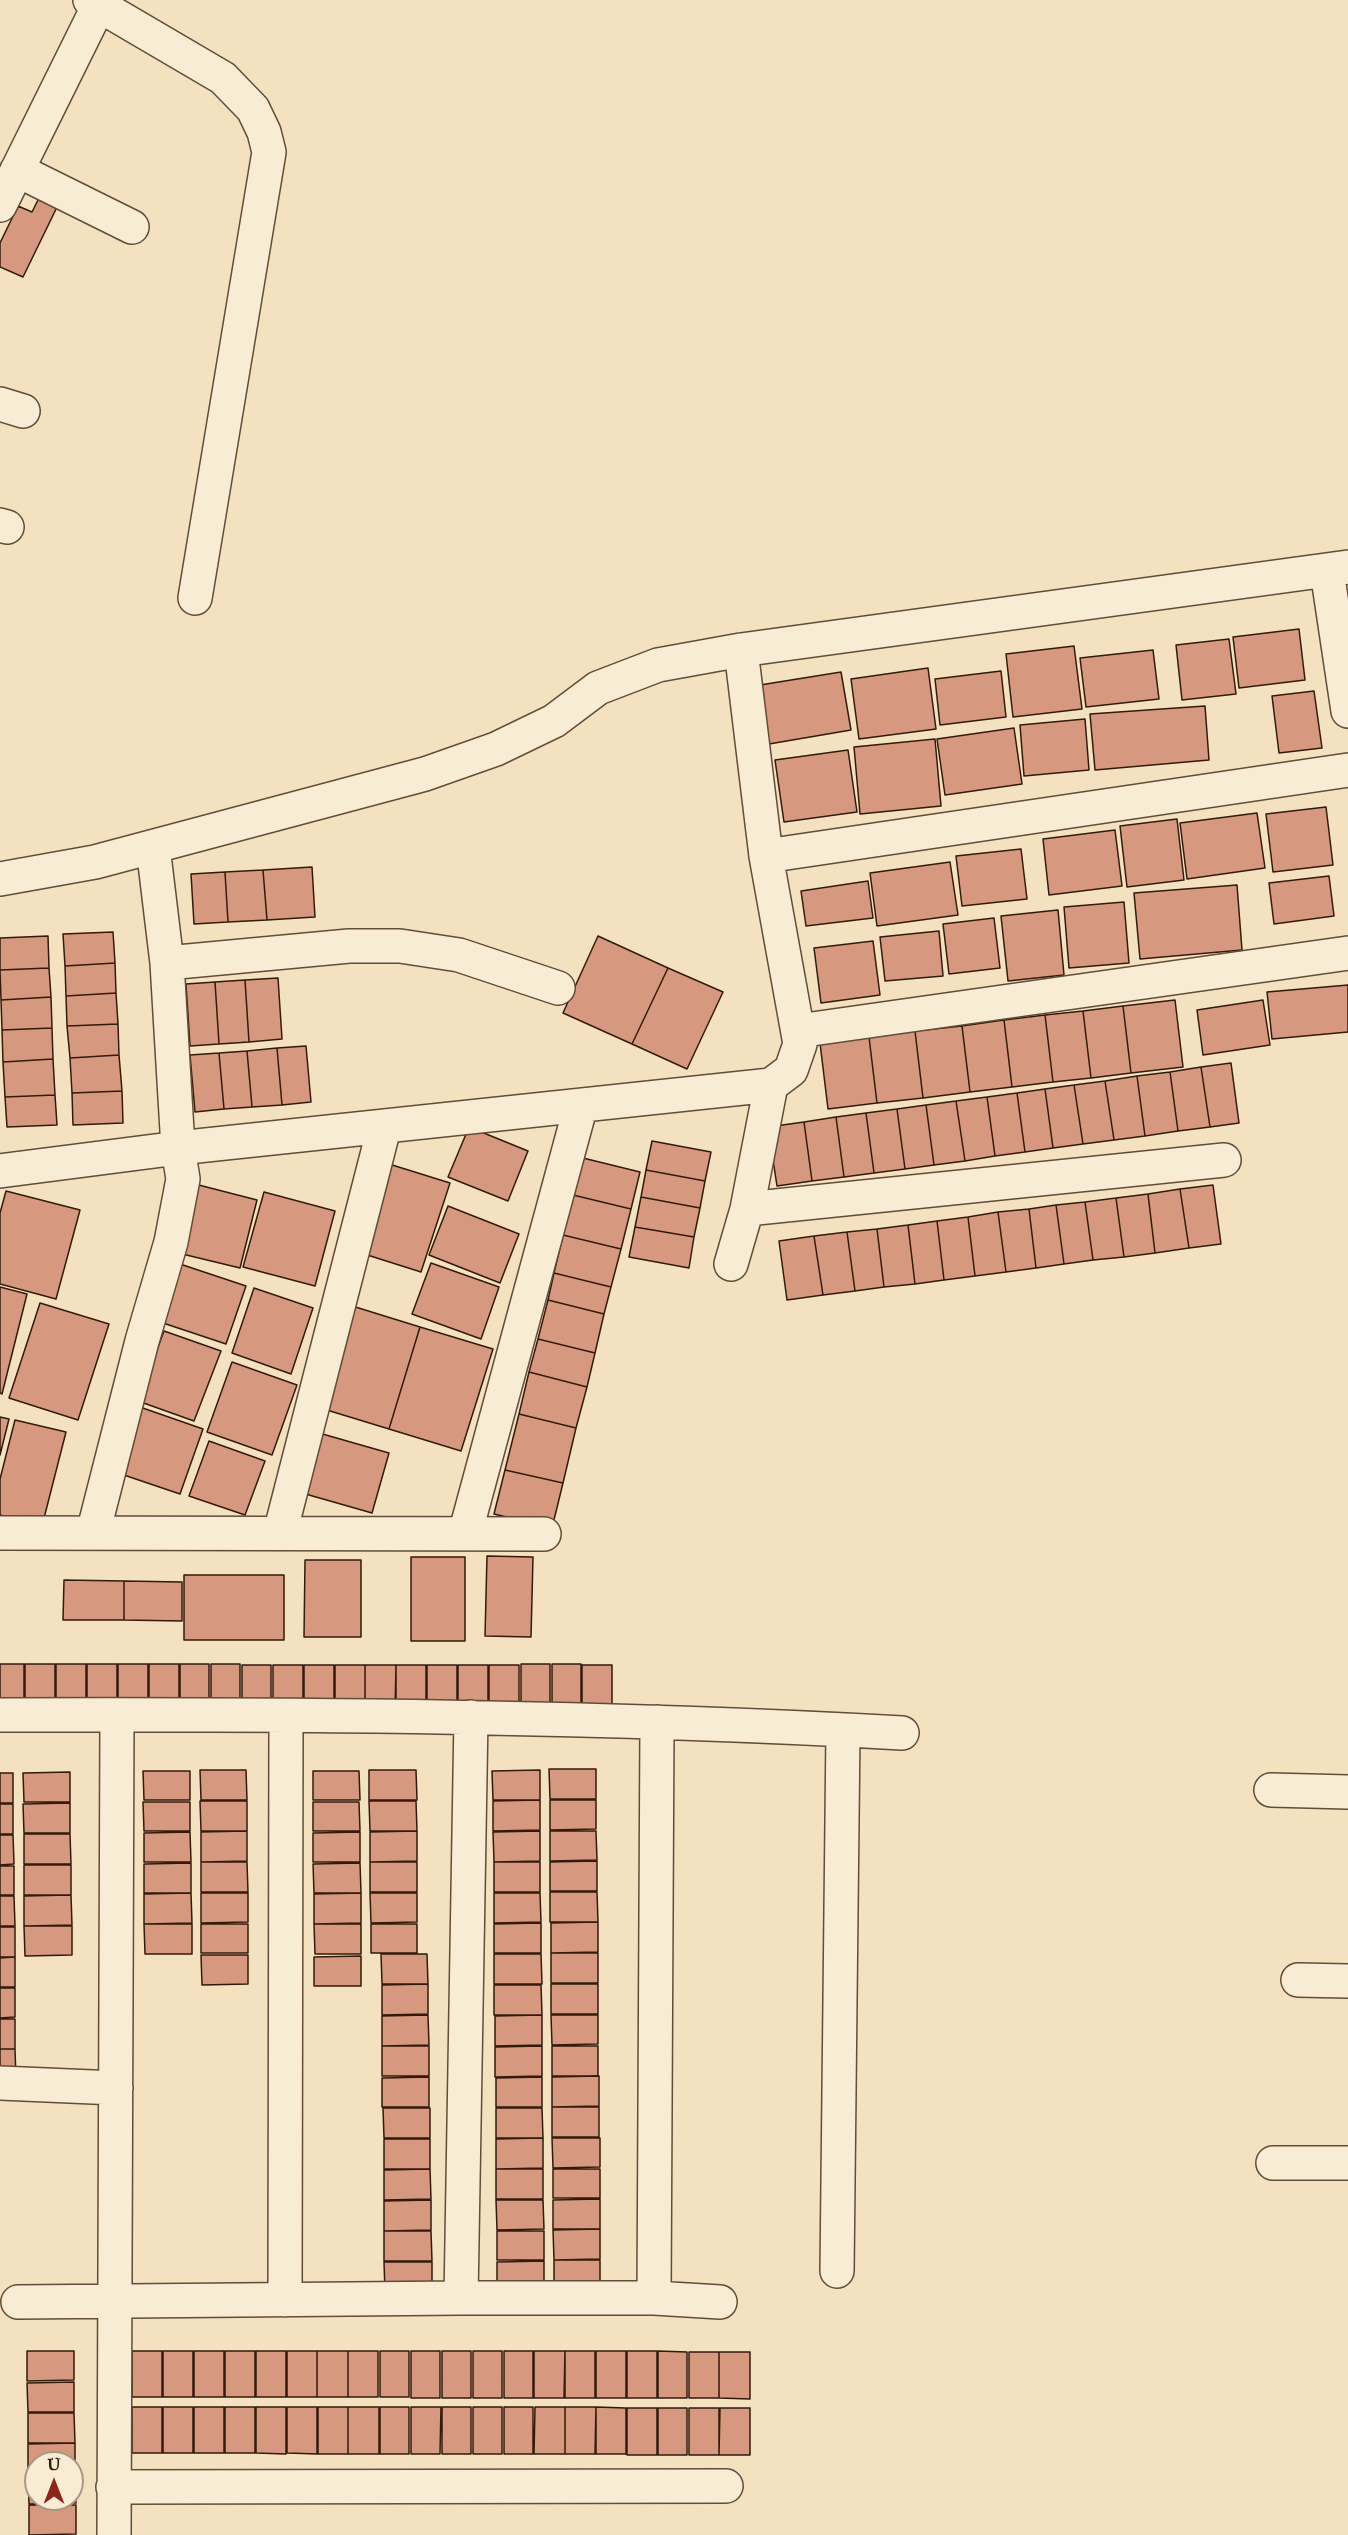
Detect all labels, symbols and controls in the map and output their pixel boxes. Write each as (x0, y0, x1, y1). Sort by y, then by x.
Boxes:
north arrow (24, 2451, 84, 2511)
text: U (47, 2455, 61, 2475)

